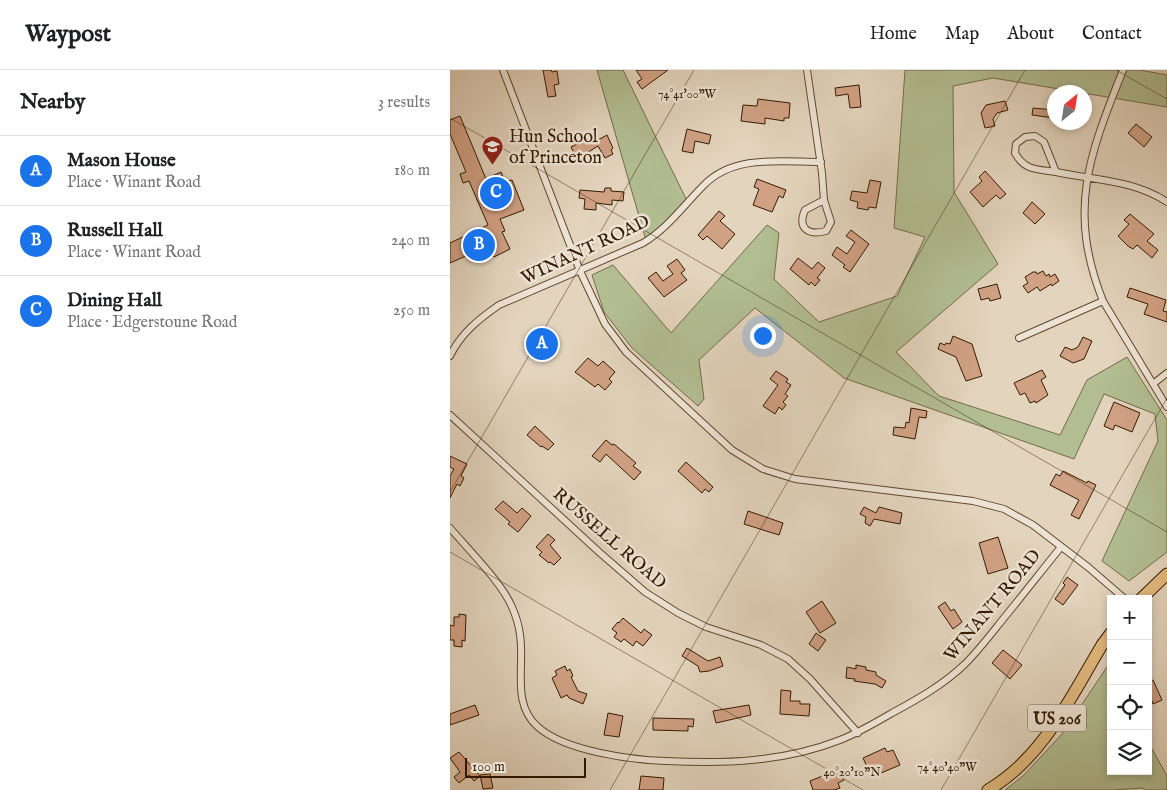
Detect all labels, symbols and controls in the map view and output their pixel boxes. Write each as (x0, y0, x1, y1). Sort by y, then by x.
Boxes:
text: Waypost (25, 19, 111, 50)
text: Home (870, 23, 917, 46)
text: Map (945, 23, 979, 46)
text: About (1007, 23, 1054, 46)
text: Contact (1082, 23, 1142, 46)
north arrow (1047, 85, 1092, 130)
text: 74°41'00"W (658, 87, 717, 102)
text: Nearby (20, 89, 85, 116)
text: 3 results (378, 93, 430, 113)
place label: Hun School of Princeton (509, 126, 602, 170)
school or university icon: Hun School of Princeton (481, 134, 505, 165)
text: Mason House (67, 149, 176, 173)
text: A (31, 161, 41, 181)
text: 180 m (394, 161, 430, 181)
text: Place · Winant Road (67, 173, 201, 193)
pin: C (480, 174, 512, 212)
street label: WINANT ROAD (518, 210, 654, 290)
text: Russell Hall (67, 219, 163, 243)
pin: B (463, 226, 495, 264)
text: B (31, 231, 41, 251)
text: 240 m (391, 231, 430, 251)
text: Place · Winant Road (67, 243, 201, 263)
text: Dining Hall (67, 289, 162, 313)
text: C (30, 301, 42, 321)
text: 250 m (393, 301, 430, 321)
text: Place · Edgerstoune Road (67, 313, 237, 333)
your location (750, 323, 776, 349)
pin: A (526, 325, 558, 363)
street label: RUSSELL ROAD (547, 484, 671, 595)
street label: WINANT ROAD (940, 545, 1047, 667)
map controls (1107, 595, 1152, 775)
button: + (1107, 595, 1152, 640)
button: − (1107, 640, 1152, 685)
button: locate (1107, 685, 1152, 730)
road number: US 206 (1028, 704, 1086, 731)
button: layers (1107, 730, 1152, 775)
scale bar (465, 755, 586, 778)
text: 100 m (472, 758, 505, 776)
text: 74°40'40"W (917, 760, 977, 775)
text: 40°20'10"N (823, 765, 881, 780)

